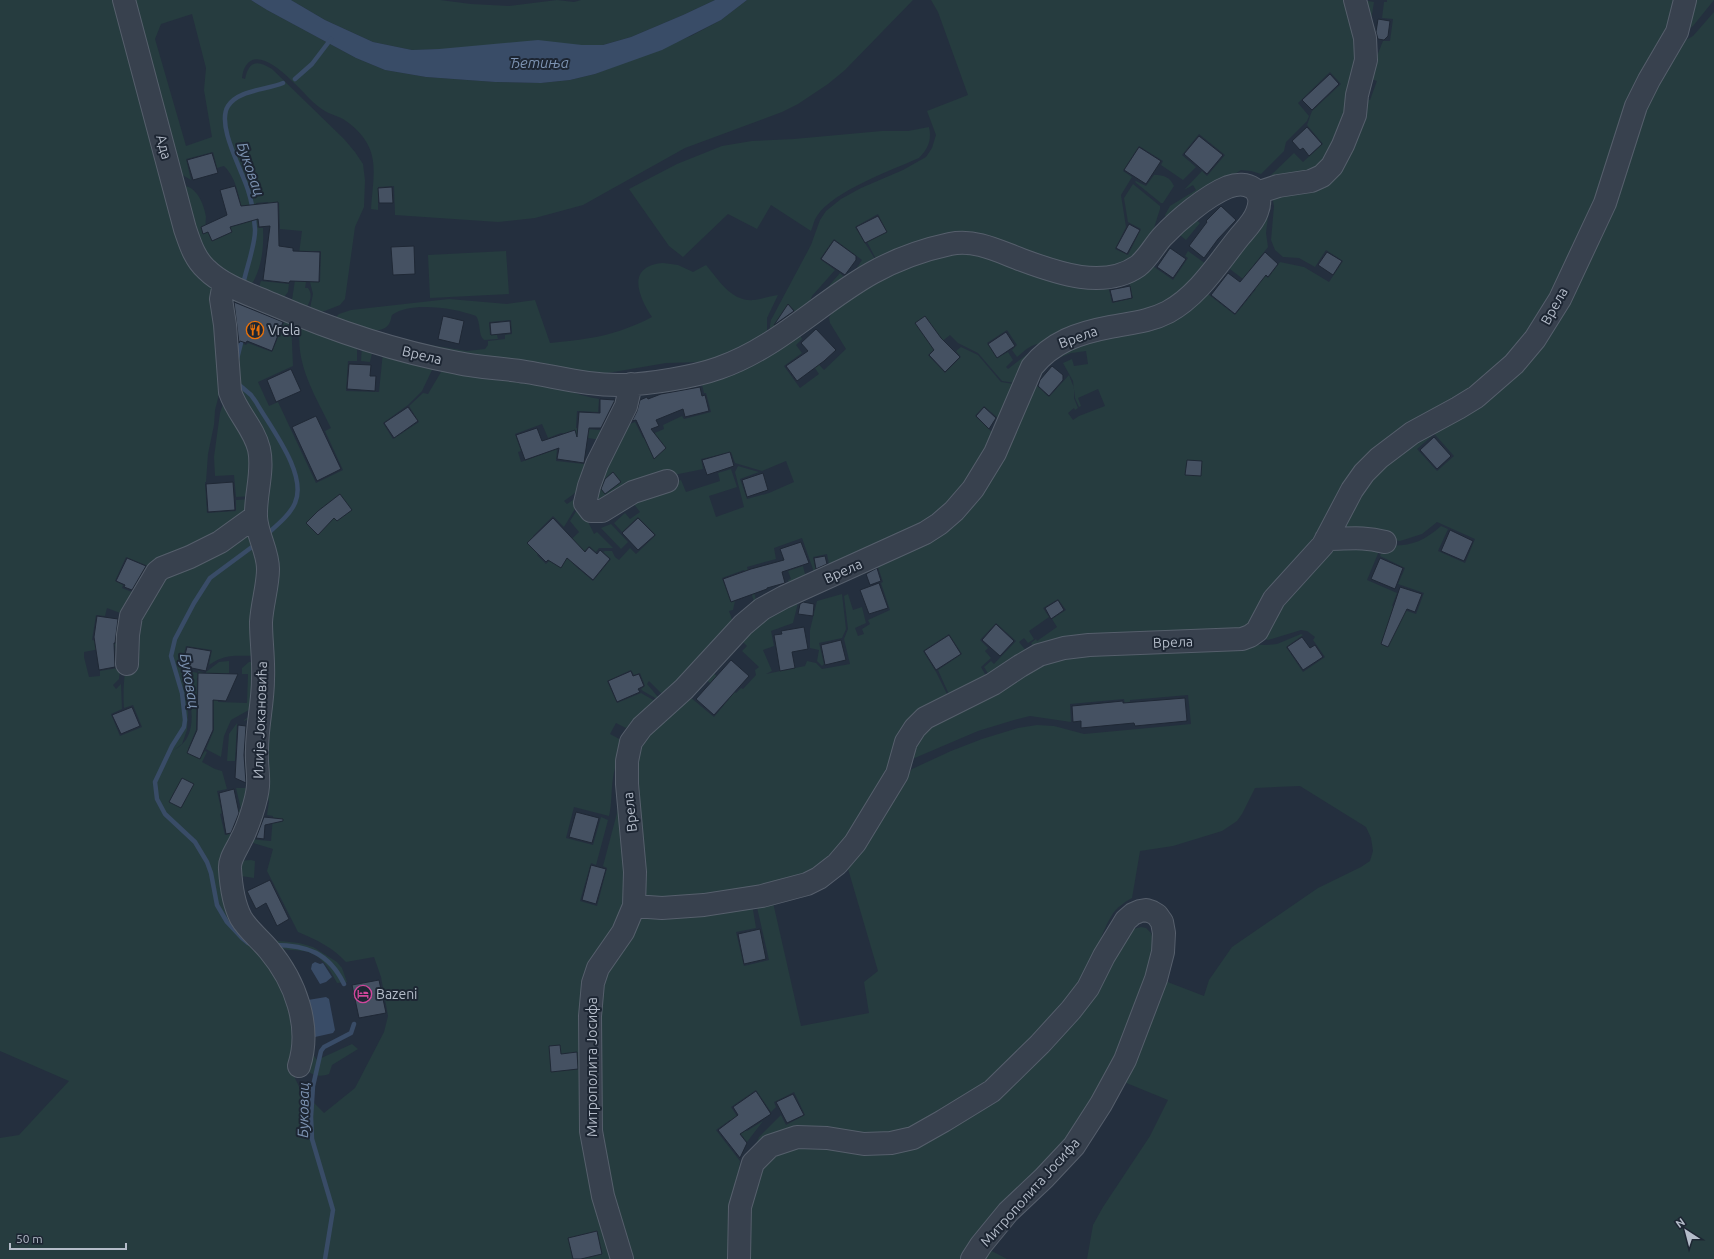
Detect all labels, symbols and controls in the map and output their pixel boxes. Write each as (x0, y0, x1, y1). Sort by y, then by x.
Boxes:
water label: Ђетиња (509, 54, 569, 71)
street label: Ада (153, 133, 175, 161)
water label: Буковац (234, 140, 268, 198)
street label: Врела (1537, 285, 1571, 327)
restaurant icon: Vrela (245, 320, 265, 340)
place label: Vrela (268, 322, 301, 338)
street label: Врела (1056, 323, 1100, 351)
street label: Врела (401, 343, 443, 367)
street label: Врела (821, 556, 865, 586)
street label: Врела (1153, 633, 1193, 651)
water label: Буковац (177, 652, 203, 710)
street label: Илије Јокановића (250, 661, 270, 779)
street label: Врела (620, 791, 640, 833)
hotel icon: Bazeni (353, 984, 373, 1004)
place label: Bazeni (376, 986, 418, 1002)
street label: Митрополита Јосифа (584, 997, 600, 1137)
water label: Буковац (294, 1082, 312, 1138)
street label: Митрополита Јосифа (977, 1135, 1083, 1249)
north arrow (1666, 1211, 1706, 1251)
text: N (1673, 1216, 1687, 1230)
scale bar (10, 1225, 126, 1251)
text: 50 m (16, 1232, 43, 1245)

